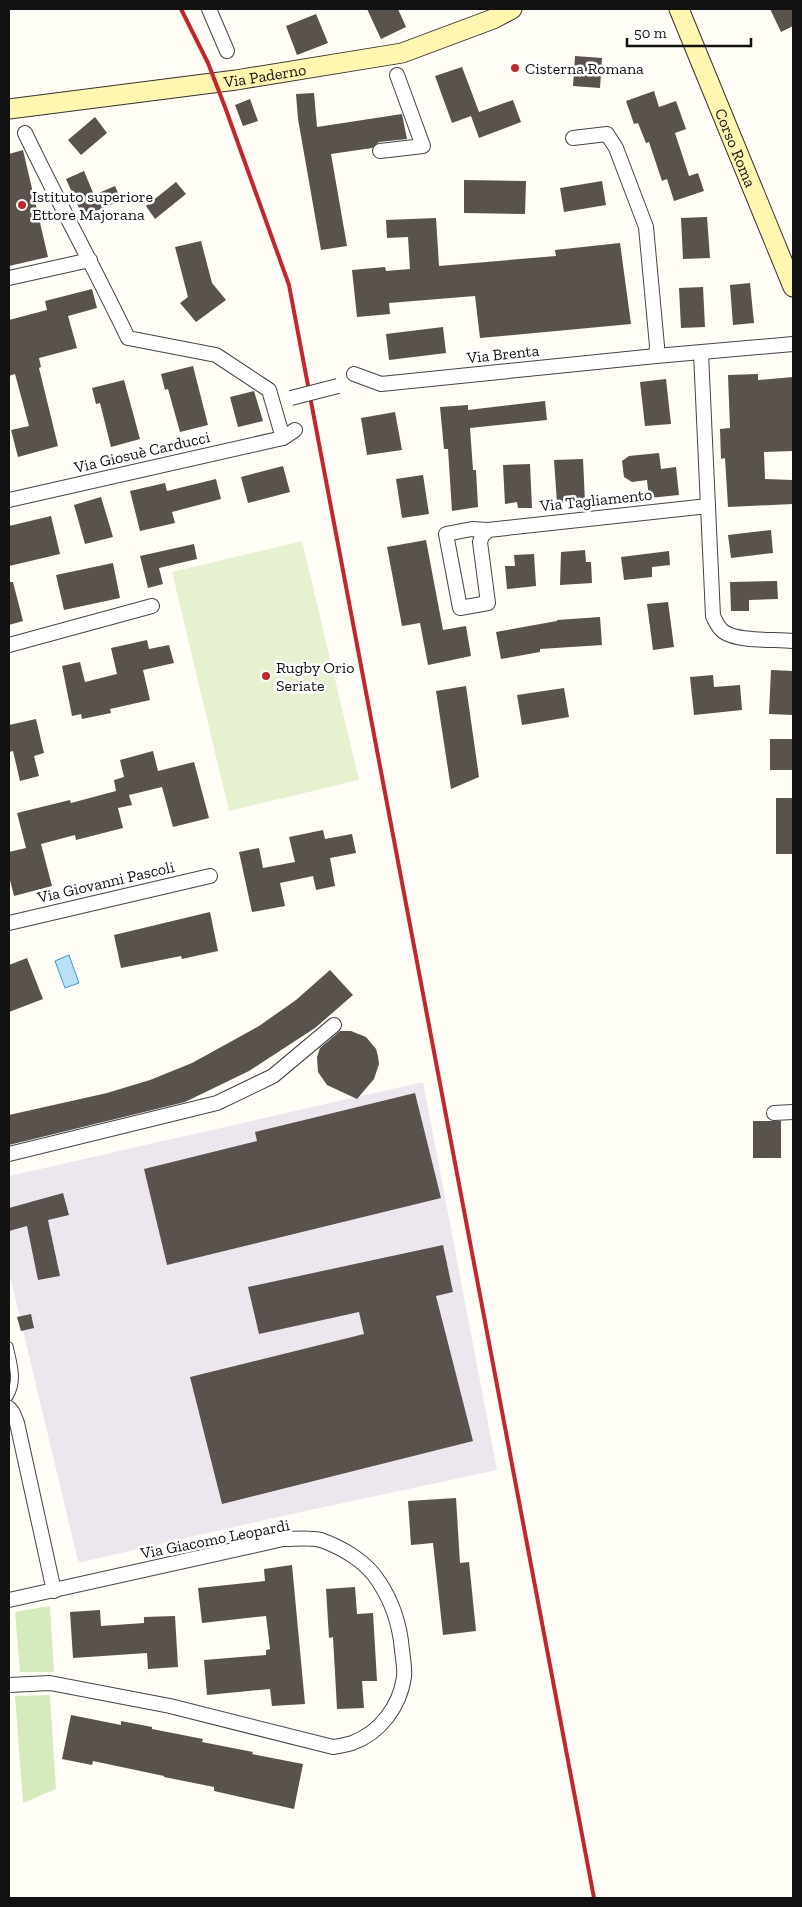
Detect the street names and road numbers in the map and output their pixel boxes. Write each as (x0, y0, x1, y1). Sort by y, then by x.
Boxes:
street label: Via Paderno (221, 59, 307, 91)
street label: Corso Roma (711, 105, 761, 190)
street label: Via Brenta (465, 341, 540, 367)
street label: Via Giosuè Carducci (71, 427, 212, 477)
street label: Via Tagliamento (538, 485, 653, 515)
street label: Via Giovanni Pascoli (35, 857, 177, 907)
street label: Via Giacomo Leopardi (138, 1515, 292, 1563)

